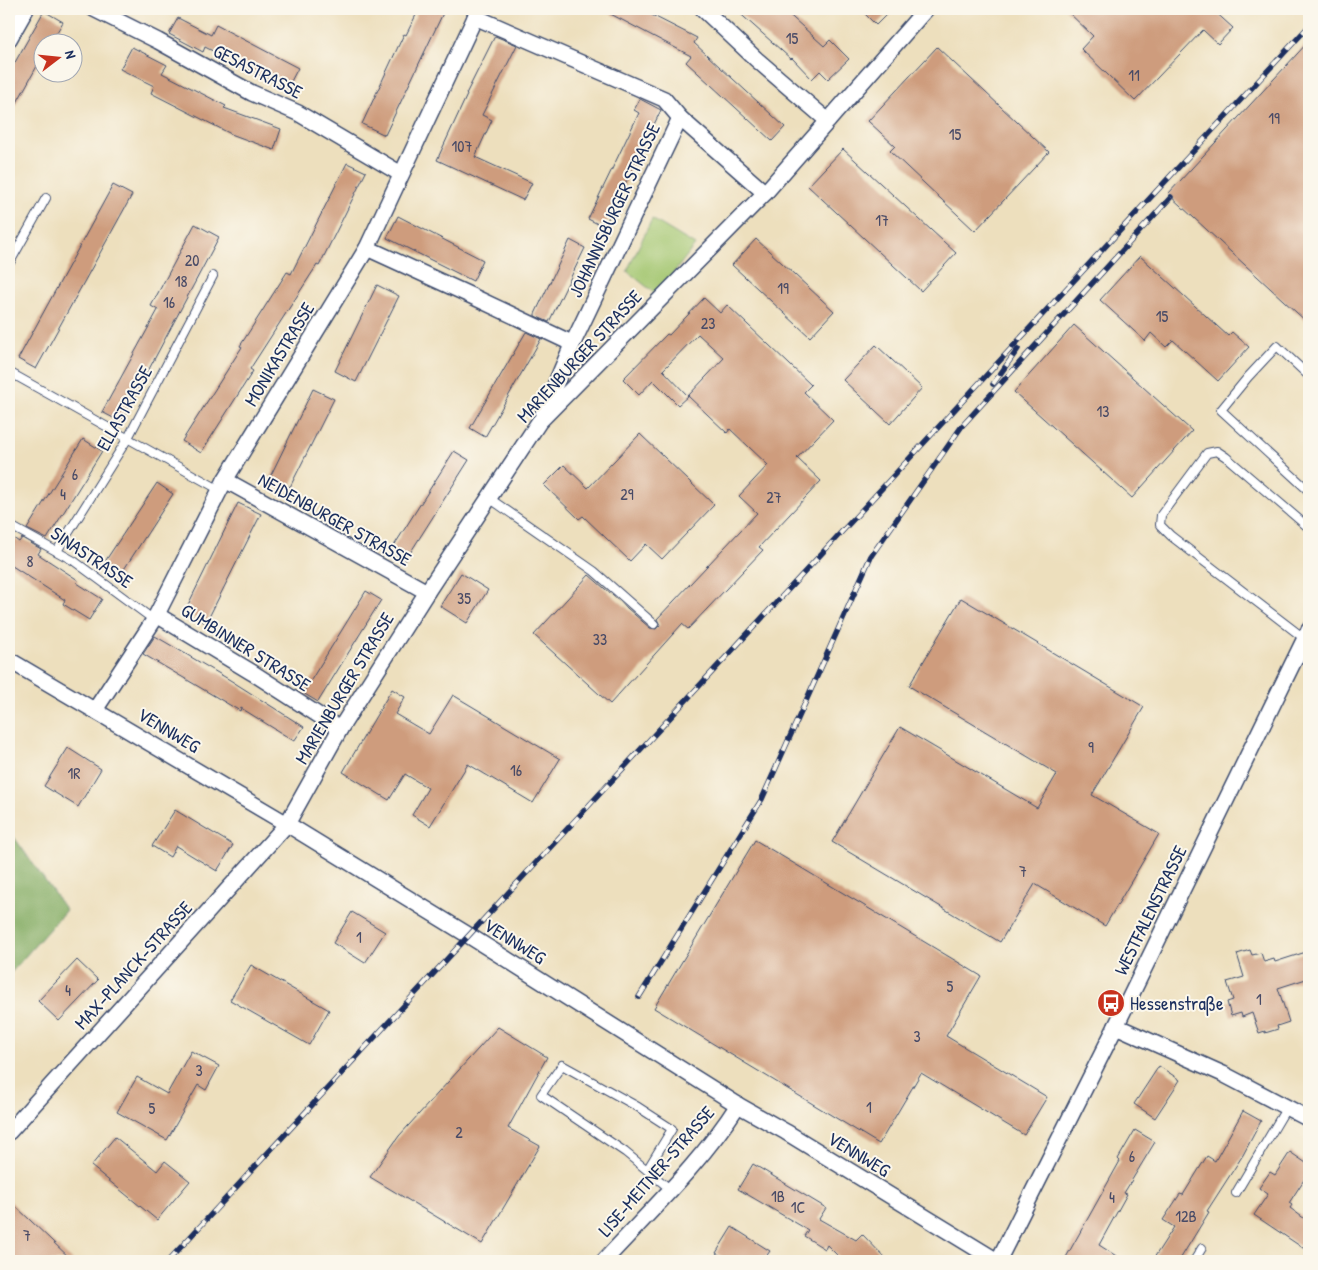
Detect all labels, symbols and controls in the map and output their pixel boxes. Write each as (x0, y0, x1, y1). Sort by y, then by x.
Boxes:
house number: 15 (786, 27, 799, 49)
north arrow (32, 32, 82, 82)
street label: GESASTRASSE (209, 37, 308, 105)
text: N (61, 48, 81, 61)
house number: 11 (1128, 64, 1140, 86)
house number: 19 (1268, 107, 1280, 129)
street label: JOHANNISBURGER STRASSE (562, 118, 666, 301)
house number: 15 (949, 123, 962, 145)
house number: 107 (452, 135, 473, 157)
house number: 17 (875, 209, 889, 231)
house number: 20 (185, 249, 199, 271)
house number: 18 (175, 270, 187, 292)
house number: 19 (777, 277, 789, 299)
street label: MARIENBURGER STRASSE (511, 284, 648, 428)
house number: 16 (163, 291, 175, 313)
street label: MONIKASTRASSE (238, 297, 321, 411)
house number: 15 (1156, 305, 1169, 327)
house number: 23 (701, 312, 715, 334)
street label: ELLASTRASSE (90, 360, 158, 455)
house number: 13 (1097, 400, 1109, 422)
house number: 6 (72, 463, 78, 485)
street label: NEIDENBURGER STRASSE (254, 466, 417, 572)
house number: 4 (60, 483, 66, 505)
house number: 29 (620, 483, 634, 505)
house number: 27 (766, 486, 782, 508)
street label: SINASTRASSE (46, 520, 139, 594)
house number: 8 (27, 550, 34, 572)
house number: 35 (457, 587, 471, 609)
street label: GUMBINNER STRASSE (176, 597, 316, 698)
street label: MARIENBURGER STRASSE (288, 607, 400, 769)
house number: 33 (593, 628, 607, 650)
street label: VENNWEG (133, 701, 205, 759)
house number: 9 (1088, 736, 1094, 758)
house number: 16 (510, 759, 522, 781)
house number: 1R (67, 762, 81, 784)
street label: WESTFALENSTRASSE (1107, 840, 1193, 979)
house number: 7 (1019, 860, 1027, 882)
street label: MAX-PLANCK-STRASSE (68, 895, 198, 1035)
street label: VENNWEG (479, 912, 551, 970)
house number: 1 (356, 926, 362, 948)
house number: 5 (947, 975, 954, 997)
house number: 4 (65, 979, 71, 1001)
bus stop icon: Hessenstraße (1096, 988, 1126, 1018)
house number: 1 (1256, 988, 1262, 1010)
place label: Hessenstraße (1130, 990, 1224, 1016)
house number: 3 (913, 1025, 921, 1047)
house number: 3 (195, 1059, 203, 1081)
house number: 1 (866, 1096, 872, 1118)
house number: 5 (149, 1097, 156, 1119)
street label: LISE-MEITNER-STRASSE (592, 1100, 721, 1242)
house number: 2 (455, 1121, 463, 1143)
street label: VENNWEG (823, 1125, 895, 1183)
house number: 6 (1129, 1145, 1135, 1167)
house number: 1B (771, 1185, 785, 1207)
house number: 4 (1109, 1186, 1115, 1208)
house number: 1C (791, 1196, 806, 1218)
house number: 12B (1175, 1205, 1197, 1227)
house number: 7 (23, 1224, 31, 1246)

